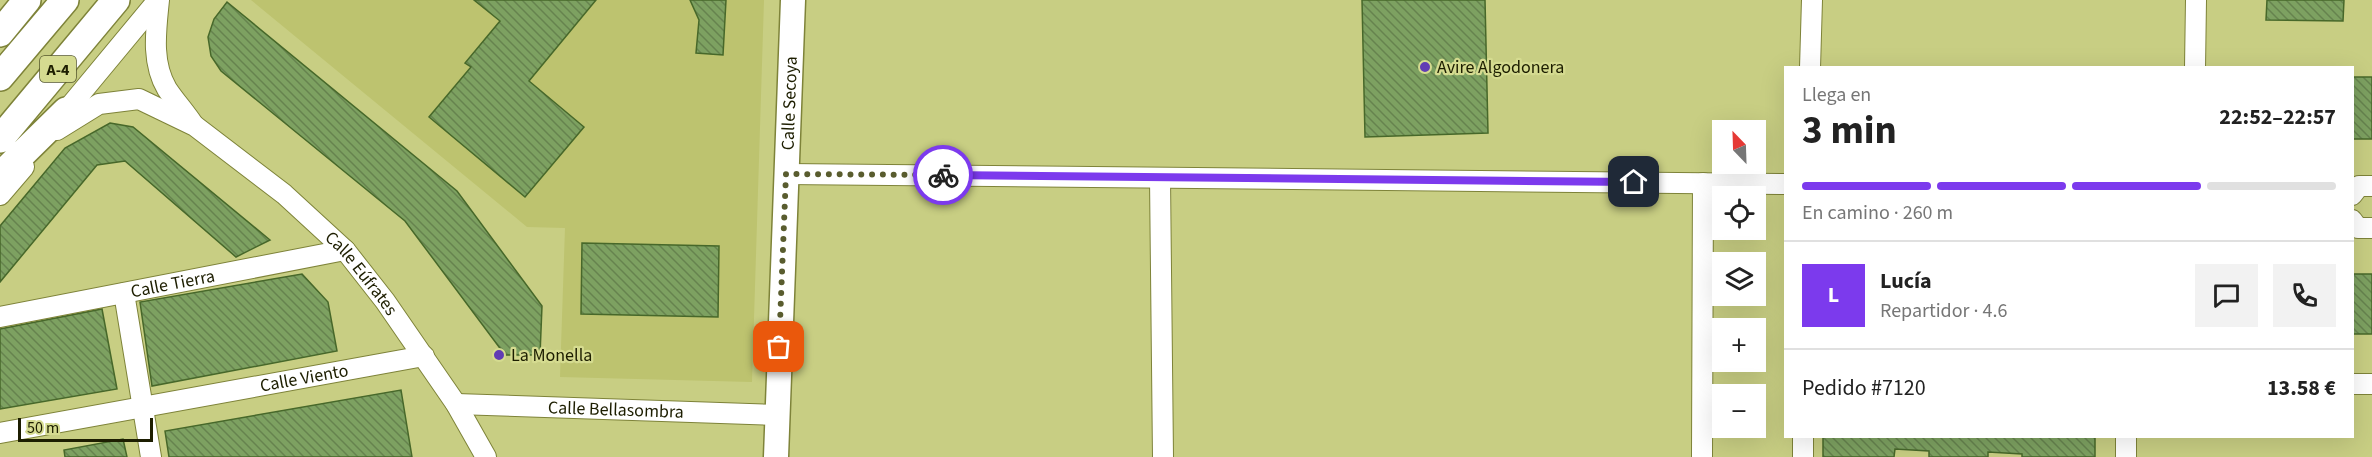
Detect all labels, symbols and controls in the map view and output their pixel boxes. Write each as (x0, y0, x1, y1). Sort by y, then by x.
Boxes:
place label: Avire Algodonera (1437, 55, 1564, 80)
road number: A-4 (40, 56, 76, 82)
street label: Calle Secoya (775, 56, 804, 151)
marker: Avire Algodonera (1418, 60, 1432, 74)
text: Llega en (1802, 81, 1871, 109)
text: 22:52–22:57 (2219, 101, 2336, 133)
text: 3 min (1802, 103, 1897, 159)
north arrow (1712, 120, 1766, 174)
map controls (1712, 120, 1766, 438)
courier (913, 145, 973, 205)
pin (1608, 156, 1659, 207)
icon: bike (927, 159, 960, 192)
icon: home (1617, 165, 1650, 198)
button: locate (1712, 186, 1766, 240)
text: En camino · 260 m (1802, 199, 1953, 227)
street label: Calle Eúfrates (319, 226, 403, 321)
button: layers (1712, 252, 1766, 306)
street label: Calle Tierra (129, 264, 217, 304)
button: chat (2195, 264, 2258, 327)
button: phone (2273, 264, 2336, 327)
text: Lucía (1880, 265, 1932, 297)
text: L (1828, 279, 1839, 311)
text: Repartidor · 4.6 (1880, 297, 2007, 325)
button: + (1712, 318, 1766, 372)
pin (753, 321, 804, 372)
icon: bag (762, 330, 795, 363)
place label: La Monella (511, 343, 592, 368)
marker: La Monella (492, 348, 506, 362)
street label: Calle Viento (258, 358, 350, 399)
text: Pedido #7120 (1802, 372, 1926, 404)
text: 13.58 € (2267, 372, 2336, 404)
button: − (1712, 384, 1766, 438)
street label: Calle Bellasombra (547, 395, 684, 425)
scale bar (18, 415, 153, 442)
text: 50 m (27, 417, 59, 439)

